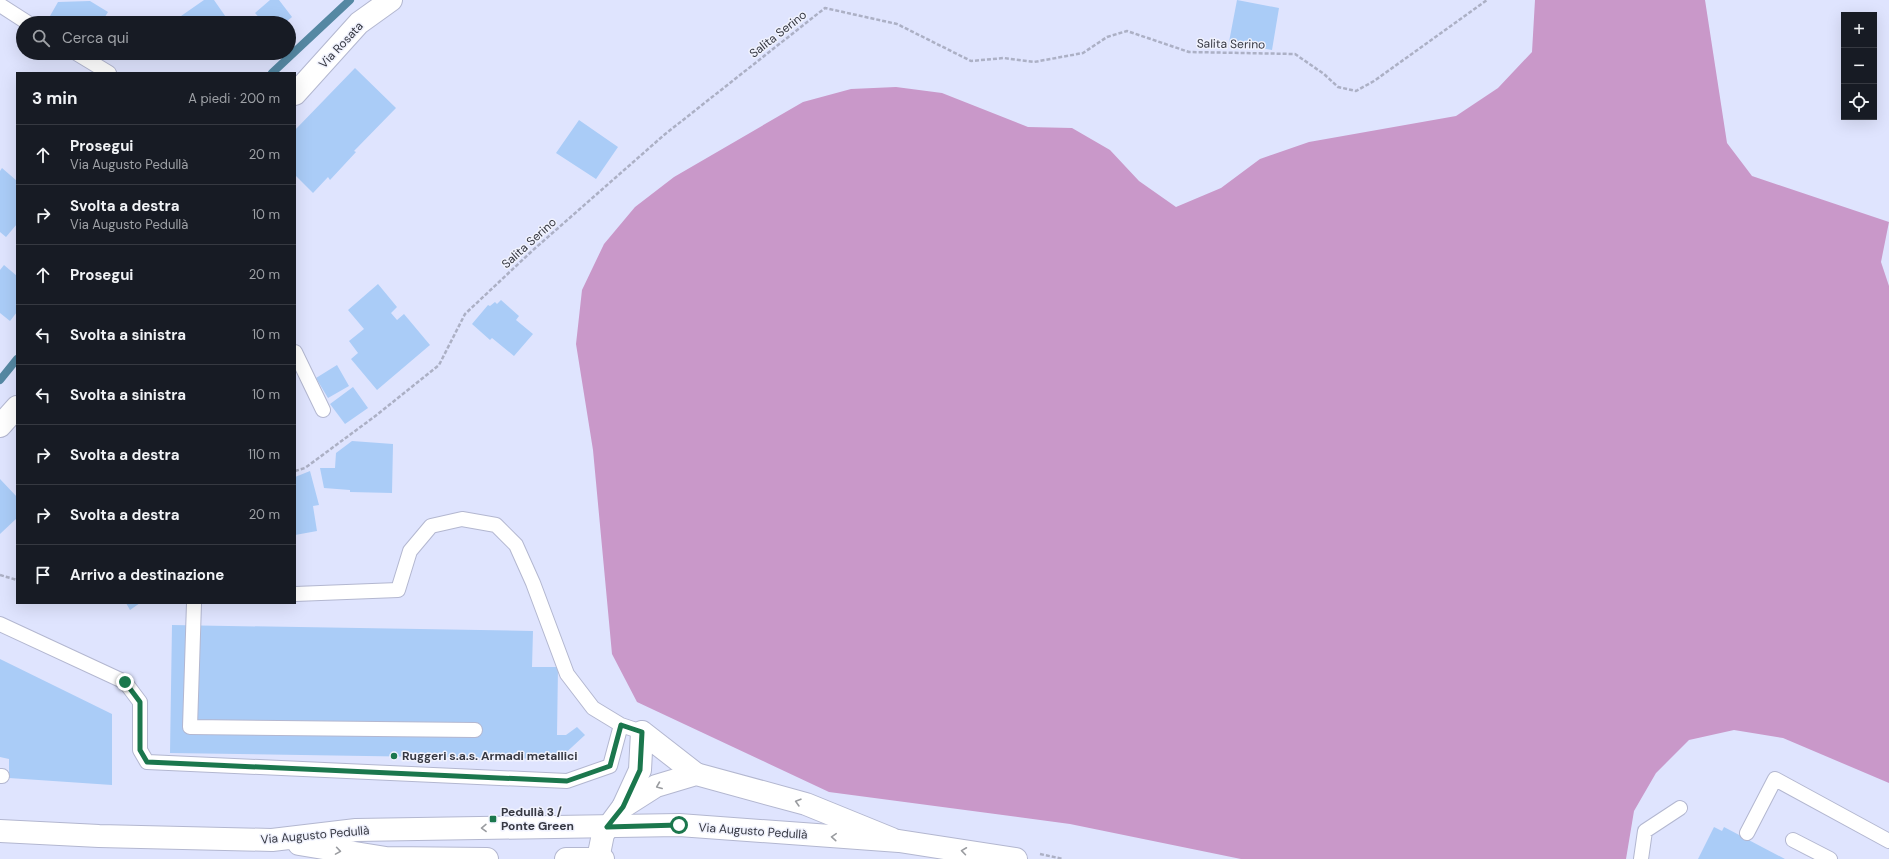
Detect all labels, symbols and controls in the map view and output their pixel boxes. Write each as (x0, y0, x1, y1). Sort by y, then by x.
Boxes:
street label: Salita Serino (746, 7, 810, 61)
map controls (1841, 12, 1877, 120)
button: + (1841, 12, 1877, 48)
search box (16, 16, 296, 60)
street label: Via Rosata (315, 18, 367, 72)
icon: search (30, 27, 52, 49)
text: Cerca qui (62, 28, 129, 48)
street label: Salita Serino (1197, 35, 1265, 53)
button: − (1841, 48, 1877, 84)
button: locate (1841, 84, 1877, 120)
text: 3 min (32, 87, 77, 109)
text: A piedi · 200 m (188, 90, 280, 107)
text: Prosegui (70, 136, 133, 156)
icon: ahead (32, 144, 54, 166)
text: 20 m (249, 146, 280, 163)
text: Via Augusto Pedullà (70, 156, 188, 173)
text: Svolta a destra (70, 196, 180, 216)
icon: right (32, 204, 54, 226)
text: 10 m (252, 206, 280, 223)
street label: Salita Serino (498, 214, 560, 272)
text: Via Augusto Pedullà (70, 216, 188, 233)
icon: ahead (32, 264, 54, 286)
text: Prosegui (70, 265, 133, 285)
text: 20 m (249, 266, 280, 283)
icon: left (32, 324, 54, 346)
text: Svolta a sinistra (70, 325, 186, 345)
text: 10 m (252, 326, 280, 343)
icon: left (32, 384, 54, 406)
text: Svolta a sinistra (70, 385, 186, 405)
text: 10 m (252, 386, 280, 403)
icon: right (32, 444, 54, 466)
text: Svolta a destra (70, 445, 180, 465)
text: 110 m (248, 446, 280, 463)
icon: right (32, 504, 54, 526)
text: Svolta a destra (70, 505, 180, 525)
text: 20 m (249, 506, 280, 523)
icon: arrive (32, 564, 54, 586)
text: Arrivo a destinazione (70, 565, 224, 585)
route end (116, 673, 134, 691)
place label: Ruggeri s.a.s. Armadi metallici (402, 748, 578, 764)
marker: Ruggeri s.a.s. Armadi metallici (389, 751, 399, 761)
one-way arrow (656, 781, 664, 789)
one-way arrow (794, 798, 801, 807)
place label: Pedullà 3 / Ponte Green (501, 804, 574, 834)
marker: Pedullà 3 / Ponte Green (488, 814, 498, 824)
route start (670, 816, 688, 834)
street label: Via Augusto Pedullà (698, 819, 808, 843)
street label: Via Augusto Pedullà (260, 822, 370, 848)
one-way arrow (481, 824, 487, 833)
one-way arrow (831, 832, 837, 841)
one-way arrow (335, 846, 341, 855)
one-way arrow (961, 847, 967, 856)

